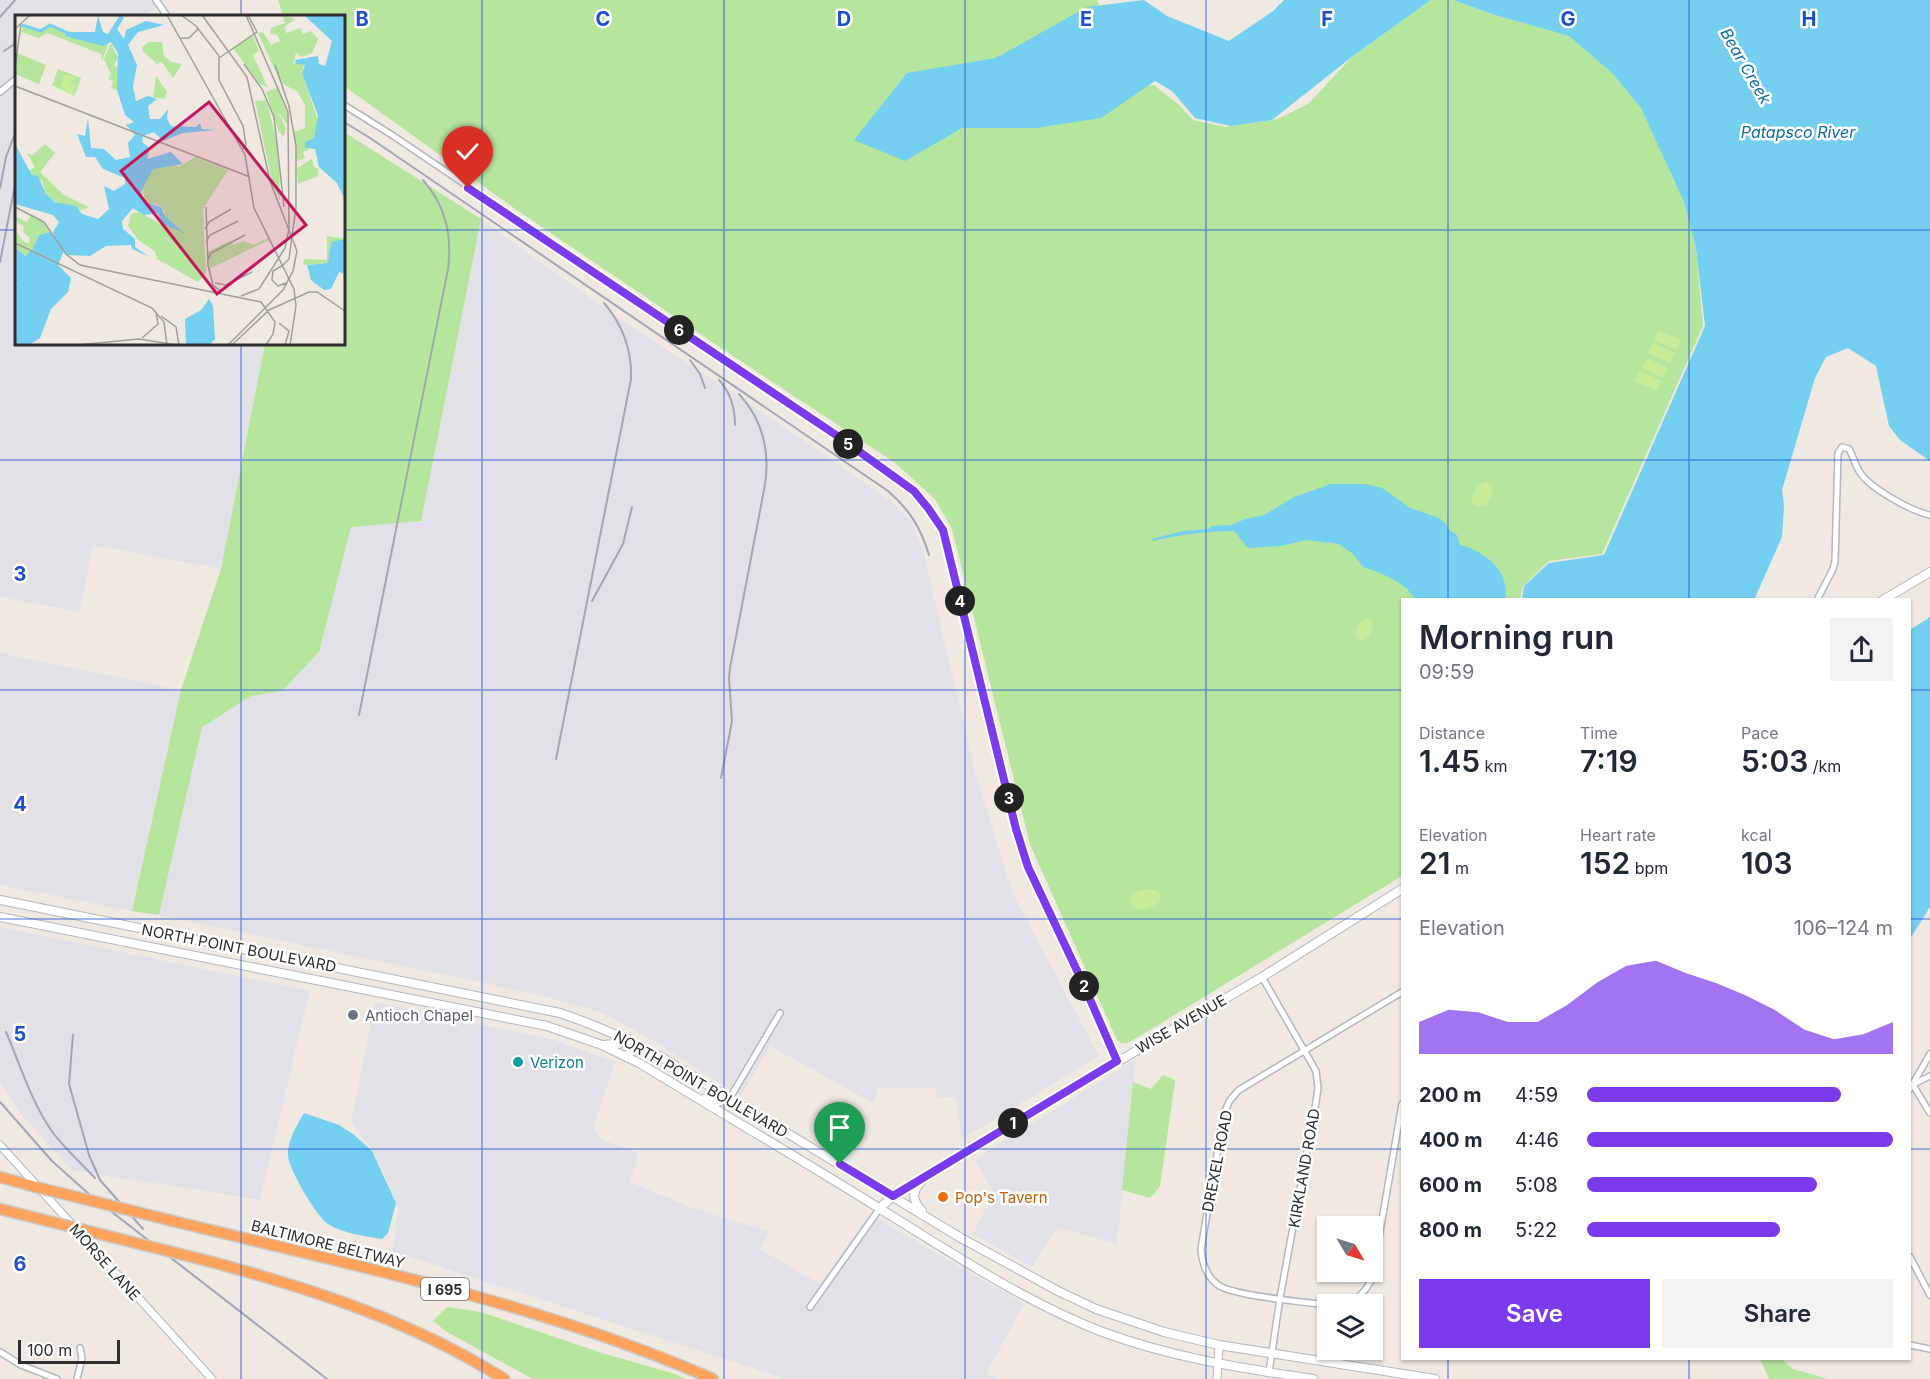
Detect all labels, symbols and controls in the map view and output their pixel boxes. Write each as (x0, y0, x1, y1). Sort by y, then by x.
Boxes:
text: B (355, 7, 369, 31)
text: C (596, 7, 610, 31)
text: D (837, 7, 851, 31)
text: E (1080, 7, 1092, 31)
text: F (1321, 7, 1333, 31)
text: G (1560, 7, 1576, 31)
text: H (1802, 7, 1816, 31)
inset map (15, 15, 345, 345)
water label: Bear Creek (1716, 24, 1776, 108)
water label: Patapsco River (1741, 122, 1856, 142)
pin (442, 126, 493, 188)
icon: check (451, 135, 484, 168)
pin: 6 (664, 315, 694, 345)
text: 6 (674, 320, 684, 340)
pin: 5 (833, 429, 863, 459)
text: 5 (843, 434, 853, 454)
text: 3 (14, 562, 26, 586)
pin: 4 (945, 586, 975, 616)
text: 4 (955, 591, 965, 611)
text: Morning run (1419, 617, 1614, 657)
button: share (1830, 618, 1893, 681)
text: 09:59 (1419, 660, 1474, 684)
text: Distance (1419, 723, 1485, 743)
text: Time (1580, 723, 1618, 743)
text: Pace (1741, 723, 1779, 743)
text: 1.45 (1419, 743, 1480, 779)
text: 7:19 (1580, 743, 1638, 779)
text: 5:03 (1741, 743, 1808, 779)
text: km (1480, 756, 1507, 776)
text: /km (1808, 756, 1841, 776)
pin: 3 (994, 783, 1024, 813)
text: 3 (1004, 788, 1014, 808)
text: 4 (13, 792, 27, 816)
text: Elevation (1419, 825, 1488, 845)
text: Heart rate (1580, 825, 1656, 845)
text: kcal (1741, 825, 1772, 845)
text: 21 (1419, 845, 1450, 881)
text: 152 (1580, 845, 1630, 881)
text: 103 (1741, 845, 1793, 881)
text: m (1450, 858, 1469, 878)
text: bpm (1630, 858, 1668, 878)
text: Elevation (1419, 916, 1505, 940)
text: 106–124 m (1794, 916, 1893, 940)
street label: NORTH POINT BOULEVARD (140, 920, 338, 976)
pin: 2 (1069, 971, 1099, 1001)
text: 2 (1079, 976, 1089, 996)
street label: WISE AVENUE (1132, 990, 1230, 1058)
place label: Antioch Chapel (365, 1006, 473, 1025)
marker: Antioch Chapel (346, 1008, 360, 1022)
text: 5 (14, 1022, 26, 1046)
street label: NORTH POINT BOULEVARD (611, 1026, 791, 1142)
place label: Verizon (530, 1053, 584, 1072)
marker: Verizon (511, 1055, 525, 1069)
text: 200 m (1419, 1083, 1482, 1107)
text: 4:59 (1515, 1083, 1558, 1107)
pin (814, 1102, 865, 1164)
street label: KIRKLAND ROAD (1284, 1107, 1324, 1229)
pin: 1 (998, 1108, 1028, 1138)
street label: DREXEL ROAD (1198, 1109, 1236, 1213)
icon: arrive (823, 1111, 856, 1144)
text: 1 (1010, 1113, 1016, 1133)
text: 400 m (1419, 1128, 1483, 1152)
text: 4:46 (1515, 1128, 1559, 1152)
text: 600 m (1419, 1173, 1482, 1197)
text: 5:08 (1515, 1173, 1558, 1197)
place label: Pop's Tavern (955, 1188, 1048, 1207)
marker: Pop's Tavern (936, 1190, 950, 1204)
street label: BALTIMORE BELTWAY (249, 1216, 407, 1272)
north arrow (1317, 1216, 1383, 1282)
map controls (1317, 1216, 1383, 1360)
text: 800 m (1419, 1218, 1482, 1242)
text: 5:22 (1515, 1218, 1557, 1242)
street label: MORSE LANE (66, 1220, 144, 1304)
text: 6 (14, 1252, 27, 1276)
road number: I 695 (421, 1278, 469, 1300)
button: Save (1419, 1279, 1650, 1348)
button: Share (1662, 1279, 1893, 1348)
button: layers (1317, 1294, 1383, 1360)
scale bar (18, 1337, 120, 1364)
text: 100 m (27, 1340, 72, 1360)

